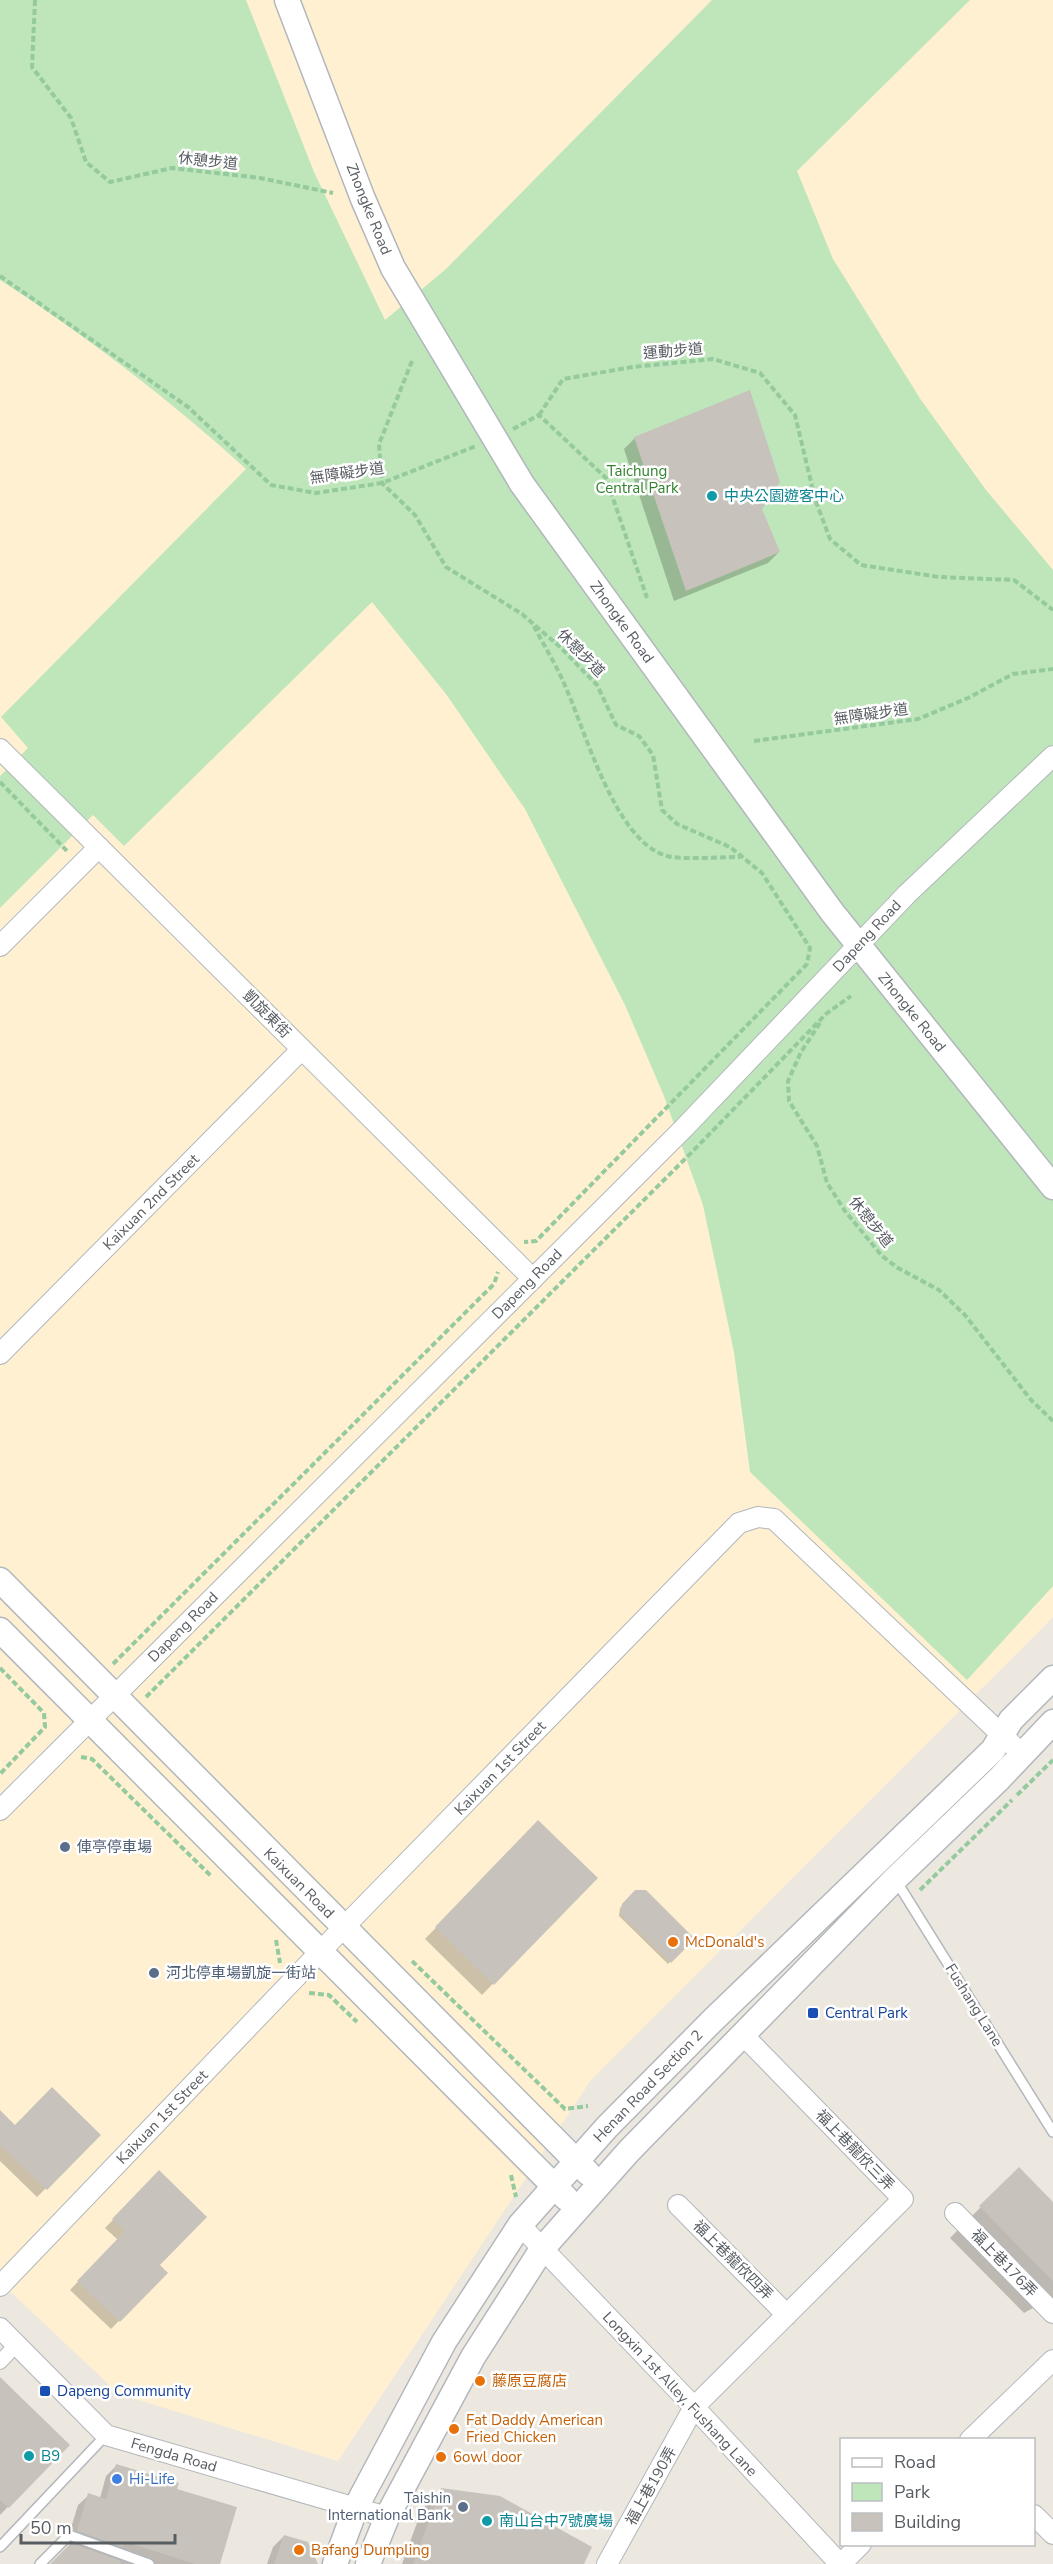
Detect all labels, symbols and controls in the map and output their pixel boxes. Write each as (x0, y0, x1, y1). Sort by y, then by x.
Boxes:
street label: 休憩步道 (177, 148, 239, 174)
street label: Zhongke Road (342, 160, 396, 258)
street label: 運動步道 (642, 338, 704, 364)
street label: 無障礙步道 (308, 458, 386, 488)
park label: Taichung Central Park (596, 461, 679, 498)
place label: 中央公園遊客中心 (724, 486, 844, 506)
marker: 中央公園遊客中心 (705, 489, 719, 503)
street label: Zhongke Road (585, 577, 659, 667)
street label: 休憩步道 (553, 625, 609, 681)
street label: 無障礙步道 (832, 699, 910, 729)
street label: Dapeng Road (828, 896, 906, 976)
street label: Zhongke Road (874, 968, 950, 1056)
street label: 凱旋東街 (239, 986, 295, 1042)
street label: Kaixuan 2nd Street (99, 1149, 204, 1254)
street label: 休憩步道 (844, 1192, 898, 1252)
street label: Dapeng Road (487, 1244, 567, 1324)
street label: Dapeng Road (143, 1587, 223, 1667)
street label: Kaixuan 1st Street (450, 1716, 551, 1819)
place label: 俥亭停車場 (77, 1837, 152, 1857)
marker: 俥亭停車場 (58, 1840, 72, 1854)
street label: Kaixuan Road (259, 1843, 339, 1923)
place label: McDonald's (685, 1932, 764, 1952)
marker: McDonald's (666, 1935, 680, 1949)
street label: Fushang Lane (941, 1960, 1007, 2050)
place label: 河北停車場凱旋一街站 (166, 1963, 316, 1983)
marker: 河北停車場凱旋一街站 (147, 1966, 161, 1980)
place label: Central Park (825, 2003, 908, 2023)
marker: Central Park (806, 2006, 820, 2020)
street label: Henan Road Section 2 (589, 2025, 707, 2147)
street label: Kaixuan 1st Street (112, 2065, 213, 2168)
street label: 福上巷龍欣三弄 (811, 2105, 899, 2195)
street label: 福上巷龍欣四弄 (689, 2216, 777, 2304)
street label: 福上巷176弄 (967, 2225, 1041, 2301)
street label: Longxin 1st Alley, Fushang Lane (598, 2307, 762, 2481)
place label: 藤原豆腐店 (492, 2371, 567, 2391)
marker: 藤原豆腐店 (473, 2374, 487, 2388)
place label: Dapeng Community (57, 2381, 191, 2401)
marker: Dapeng Community (38, 2384, 52, 2398)
place label: Fat Daddy American Fried Chicken (466, 2410, 603, 2447)
marker: Fat Daddy American Fried Chicken (447, 2422, 461, 2436)
street label: Fengda Road (129, 2433, 219, 2477)
legend (840, 2438, 1035, 2546)
street label: 福上巷190弄 (621, 2443, 681, 2529)
place label: B9 (41, 2446, 60, 2466)
place label: 6owl door (453, 2447, 523, 2467)
marker: B9 (22, 2449, 36, 2463)
marker: 6owl door (434, 2450, 448, 2464)
text: Road (894, 2450, 936, 2474)
place label: Hi-Life (129, 2469, 175, 2489)
marker: Hi-Life (110, 2472, 124, 2486)
text: Park (894, 2480, 931, 2504)
place label: Taishin International Bank (328, 2488, 451, 2525)
marker: Taishin International Bank (456, 2500, 470, 2514)
scale bar (21, 2507, 176, 2545)
text: Building (894, 2510, 961, 2534)
place label: 南山台中7號廣場 (499, 2511, 613, 2531)
marker: 南山台中7號廣場 (480, 2514, 494, 2528)
text: 50 m (30, 2516, 72, 2540)
place label: Bafang Dumpling (311, 2540, 430, 2560)
marker: Bafang Dumpling (292, 2543, 306, 2557)

